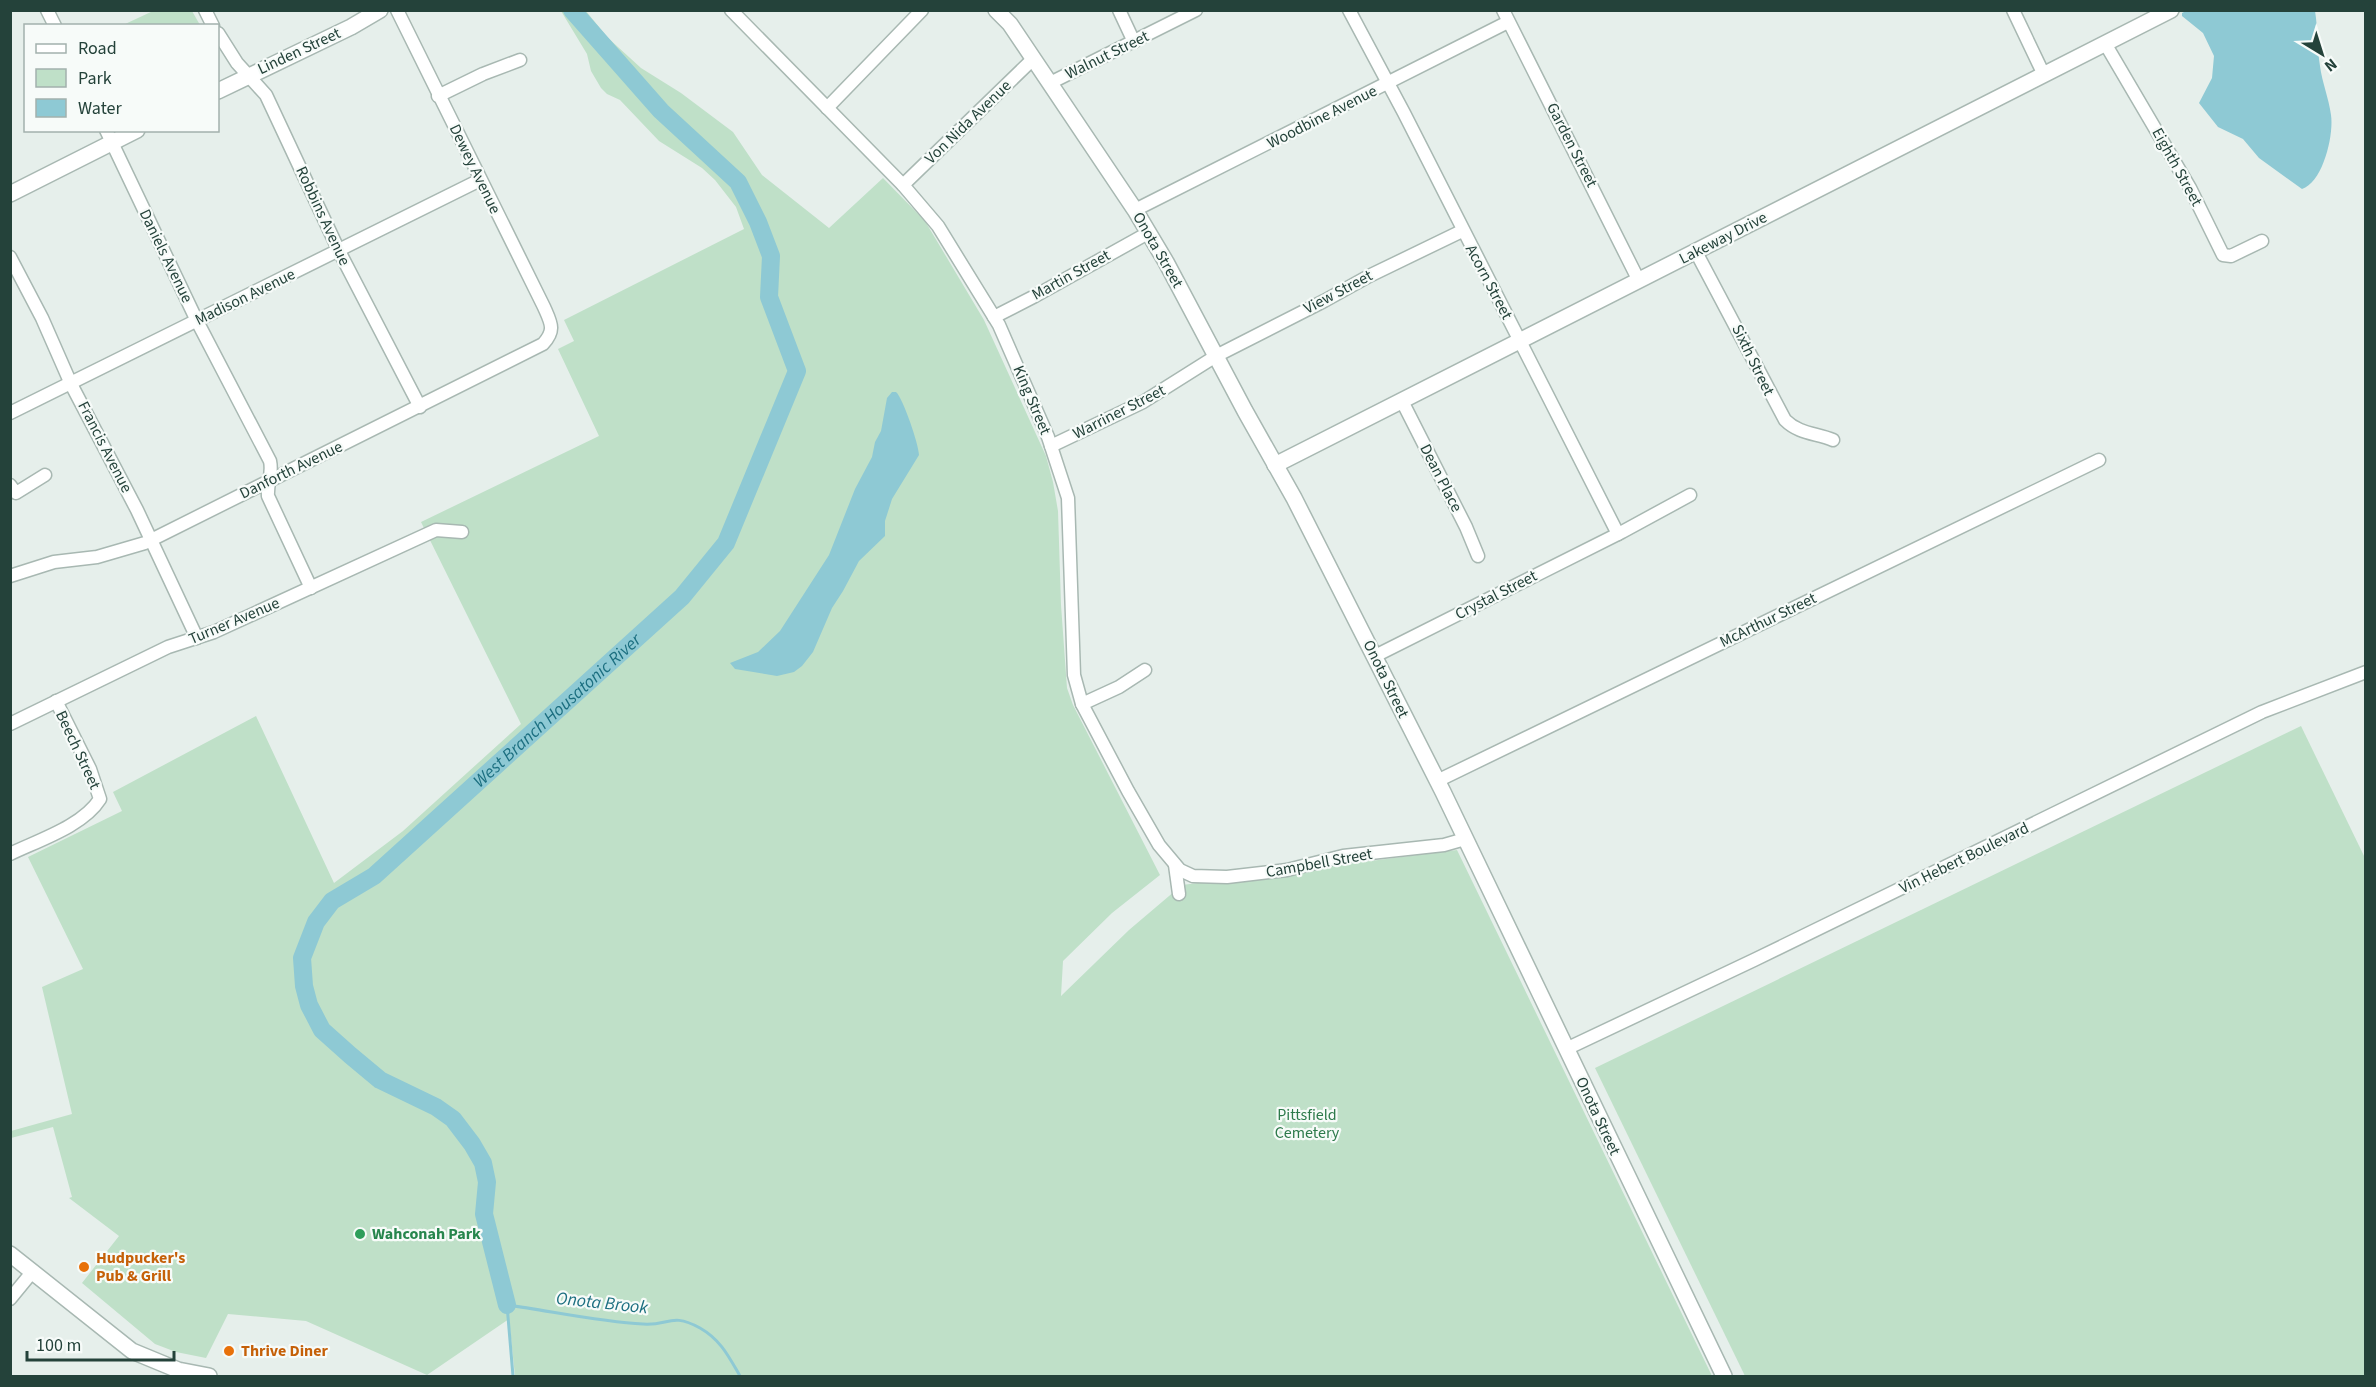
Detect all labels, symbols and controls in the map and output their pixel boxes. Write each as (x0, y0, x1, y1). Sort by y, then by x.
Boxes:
street label: Linden Street (254, 22, 345, 80)
legend (24, 24, 219, 132)
north arrow (2292, 24, 2352, 84)
street label: Walnut Street (1061, 25, 1153, 85)
text: Road (78, 36, 117, 61)
text: N (2320, 53, 2342, 77)
text: Park (78, 66, 112, 91)
street label: Von Nida Avenue (920, 75, 1016, 169)
street label: Woodbine Avenue (1263, 80, 1381, 154)
text: Water (78, 96, 122, 121)
street label: Garden Street (1541, 99, 1603, 192)
street label: Dewey Avenue (444, 120, 506, 218)
street label: Eighth Street (2146, 124, 2208, 211)
street label: Robbins Avenue (290, 163, 356, 269)
street label: Daniels Avenue (134, 205, 198, 307)
street label: Lakeway Drive (1675, 206, 1771, 270)
street label: Onota Street (1127, 208, 1189, 292)
street label: Acorn Street (1460, 241, 1518, 324)
street label: Martin Street (1028, 244, 1115, 306)
street label: Madison Avenue (191, 263, 299, 331)
street label: View Street (1300, 264, 1377, 319)
street label: Sixth Street (1726, 321, 1780, 400)
street label: King Street (1008, 362, 1057, 439)
street label: Warriner Street (1069, 379, 1169, 445)
street label: Francis Avenue (72, 397, 138, 497)
street label: Danforth Avenue (236, 436, 346, 504)
street label: Dean Place (1414, 440, 1468, 516)
street label: Crystal Street (1451, 565, 1541, 625)
street label: McArthur Street (1716, 587, 1820, 653)
street label: Turner Avenue (185, 592, 283, 650)
water label: West Branch Housatonic River (467, 627, 647, 793)
street label: Onota Street (1358, 636, 1415, 722)
street label: Beech Street (50, 707, 106, 794)
street label: Vin Hebert Boulevard (1895, 817, 2033, 899)
street label: Campbell Street (1264, 843, 1374, 883)
street label: Onota Street (1570, 1073, 1626, 1159)
park label: Pittsfield Cemetery (1275, 1104, 1340, 1144)
place label: Wahconah Park (372, 1223, 481, 1245)
marker: Wahconah Park (353, 1227, 367, 1241)
place label: Hudpucker's Pub & Grill (96, 1247, 185, 1287)
marker: Hudpucker's Pub & Grill (77, 1260, 91, 1274)
water label: Onota Brook (555, 1286, 650, 1320)
scale bar (27, 1324, 174, 1362)
text: 100 m (36, 1333, 81, 1358)
place label: Thrive Diner (241, 1340, 329, 1362)
marker: Thrive Diner (222, 1344, 236, 1358)

